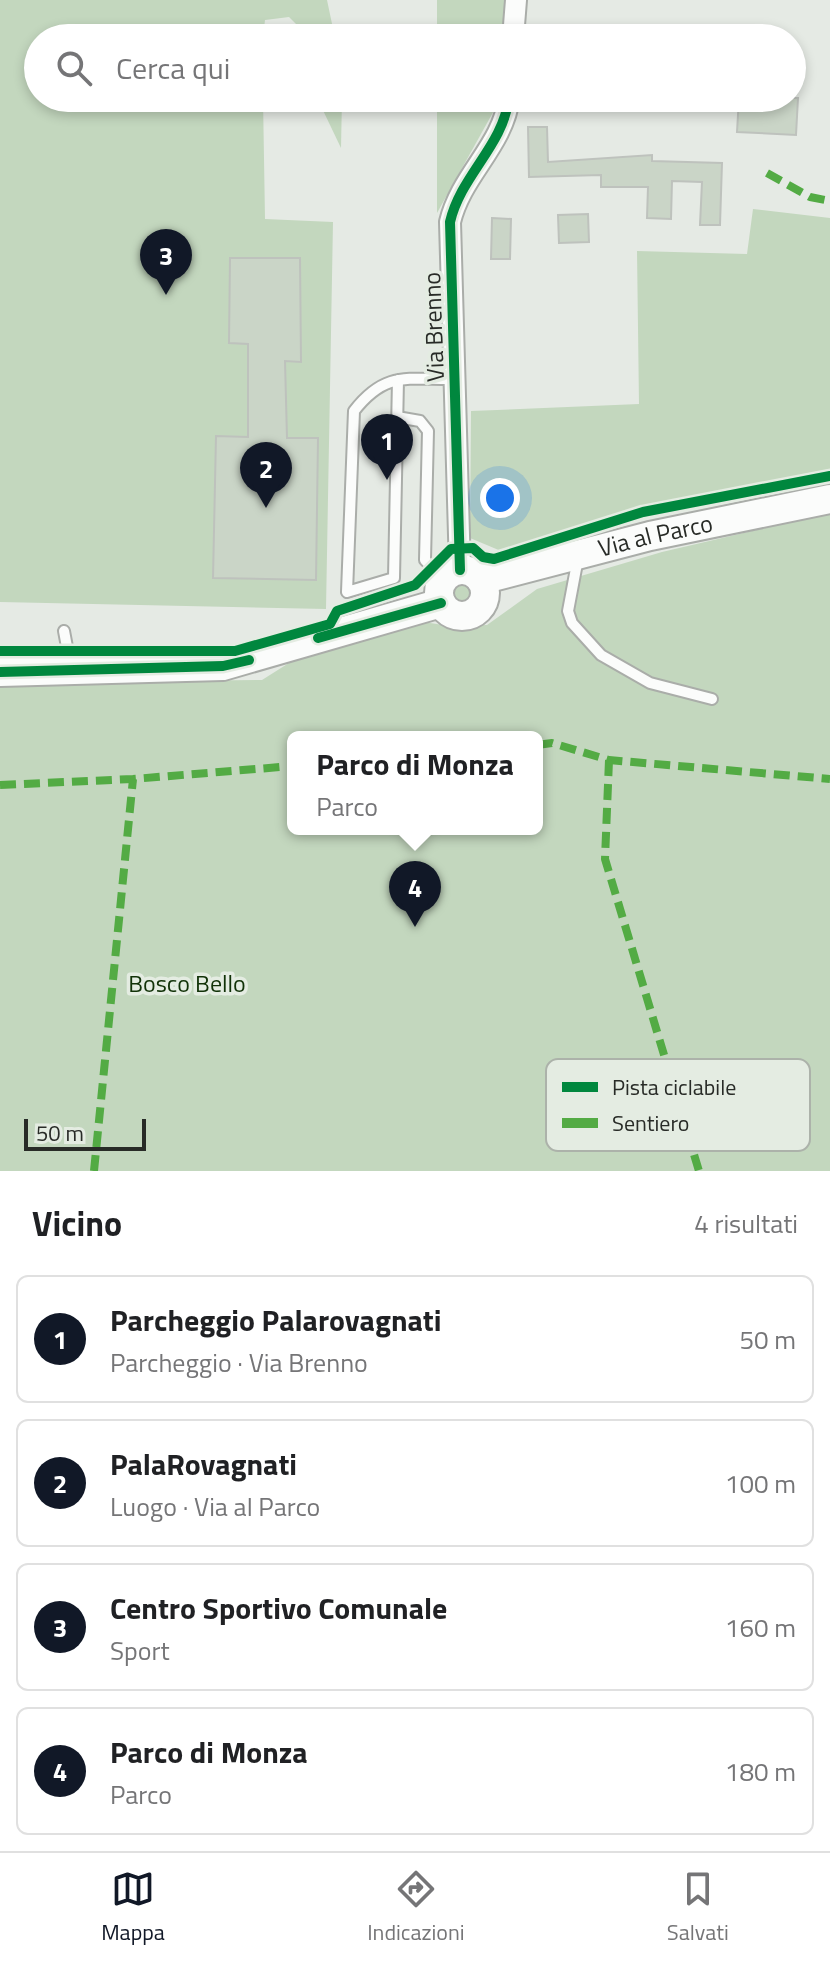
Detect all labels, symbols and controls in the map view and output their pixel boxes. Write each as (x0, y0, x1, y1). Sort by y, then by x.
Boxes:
search box (24, 24, 806, 112)
text: Cerca qui (116, 45, 230, 91)
icon: search (52, 46, 96, 90)
pin: 3 (140, 229, 192, 295)
street label: Via Brenno (413, 271, 453, 383)
pin: 1 (361, 414, 413, 480)
pin: 2 (240, 442, 292, 508)
your location (480, 478, 520, 518)
street label: Via al Parco (594, 505, 716, 566)
popup (287, 731, 543, 835)
text: Parco di Monza (316, 741, 514, 787)
text: Parco (316, 787, 378, 826)
pin: 4 (389, 861, 441, 927)
park label: Bosco Bello (128, 965, 246, 1001)
legend (546, 1059, 810, 1151)
text: Pista ciclabile (612, 1070, 736, 1104)
text: Sentiero (612, 1106, 689, 1140)
scale bar (24, 1115, 146, 1151)
text: 50 m (36, 1116, 84, 1150)
text: Vicino (32, 1197, 122, 1249)
text: 4 risultati (694, 1204, 798, 1243)
text: Parcheggio Palarovagnati (110, 1297, 442, 1343)
text: 1 (53, 1320, 67, 1359)
text: 50 m (739, 1320, 796, 1359)
text: Parcheggio · Via Brenno (110, 1343, 368, 1382)
text: PalaRovagnati (110, 1441, 297, 1487)
text: 2 (53, 1464, 67, 1503)
text: 100 m (725, 1464, 796, 1503)
text: Luogo · Via al Parco (110, 1487, 320, 1526)
text: Centro Sportivo Comunale (110, 1585, 447, 1631)
text: 3 (53, 1608, 67, 1647)
text: 160 m (725, 1608, 796, 1647)
text: Sport (110, 1631, 170, 1670)
text: Parco di Monza (110, 1729, 308, 1775)
text: 4 (53, 1752, 67, 1791)
text: 180 m (725, 1752, 796, 1791)
text: Parco (110, 1775, 172, 1814)
tab: Mappa (101, 1867, 165, 1949)
tab: Indicazioni (367, 1867, 465, 1949)
tab: Salvati (667, 1867, 729, 1949)

